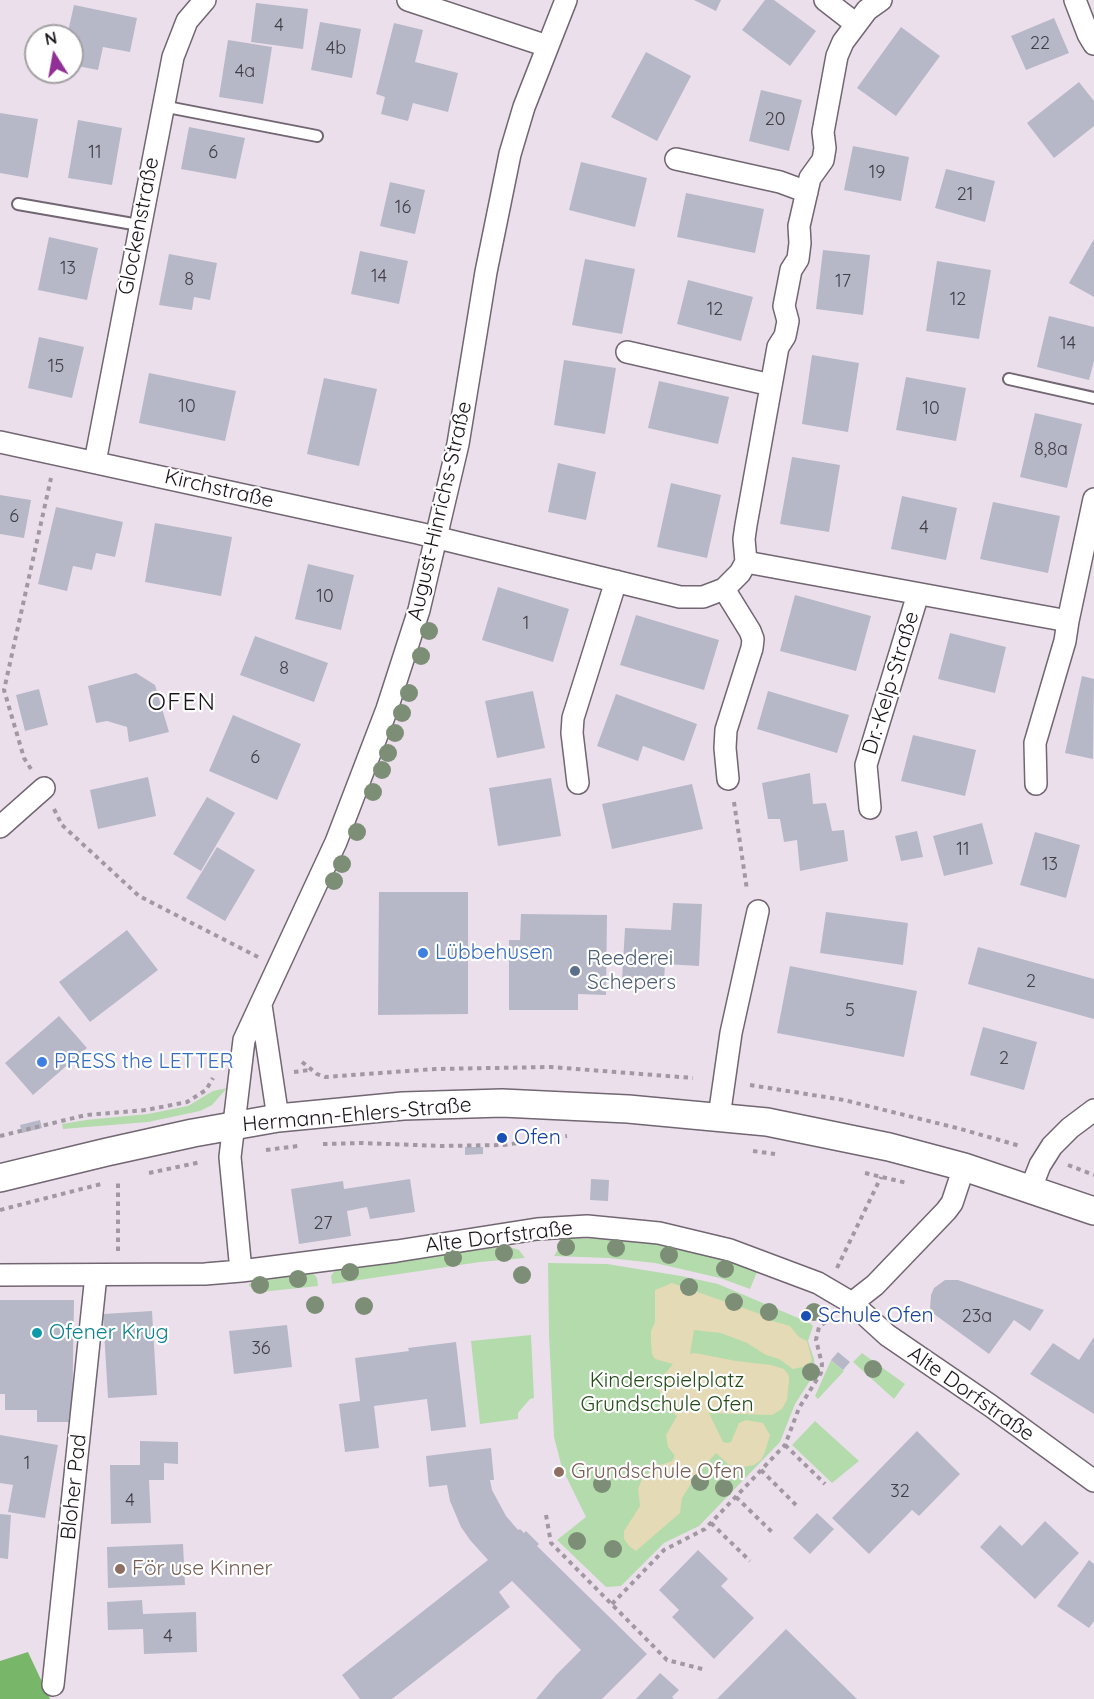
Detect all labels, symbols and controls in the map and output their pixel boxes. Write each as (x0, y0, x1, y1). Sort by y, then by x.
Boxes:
house number: 4 (274, 15, 284, 37)
north arrow (24, 24, 84, 84)
text: N (43, 27, 59, 49)
house number: 22 (1030, 33, 1050, 55)
house number: 4b (326, 38, 346, 60)
house number: 4a (235, 61, 255, 83)
house number: 20 (765, 109, 785, 131)
house number: 11 (88, 142, 102, 164)
house number: 6 (208, 142, 218, 164)
street label: Glockenstraße (113, 155, 165, 297)
house number: 19 (869, 162, 885, 184)
house number: 21 (957, 184, 973, 206)
house number: 16 (395, 197, 411, 219)
house number: 13 (60, 258, 76, 280)
house number: 14 (371, 266, 387, 288)
house number: 8 (184, 269, 194, 291)
house number: 17 (835, 271, 851, 293)
house number: 12 (950, 289, 966, 311)
house number: 12 (707, 299, 723, 321)
house number: 14 (1060, 333, 1076, 355)
house number: 15 (48, 356, 64, 378)
house number: 10 (178, 396, 196, 418)
house number: 10 (922, 398, 940, 420)
street label: August-Hinrichs-Straße (402, 399, 478, 623)
house number: 8,8a (1034, 439, 1068, 461)
street label: Kirchstraße (162, 464, 276, 514)
house number: 6 (9, 506, 19, 528)
house number: 4 (919, 517, 929, 539)
house number: 10 (316, 586, 334, 608)
street label: Dr.-Kelp-Straße (857, 608, 925, 758)
house number: 1 (523, 613, 529, 635)
house number: 8 (279, 658, 289, 680)
district label: OFEN (147, 689, 217, 717)
house number: 6 (250, 747, 260, 769)
house number: 11 (956, 839, 970, 861)
house number: 13 (1042, 854, 1058, 876)
place label: Lübbehusen (435, 940, 553, 966)
marker: Lübbehusen (416, 946, 430, 960)
place label: Reederei Schepers (587, 946, 676, 996)
marker: Reederei Schepers (568, 964, 582, 978)
house number: 2 (1026, 971, 1036, 993)
house number: 5 (845, 1000, 855, 1022)
house number: 2 (999, 1048, 1009, 1070)
place label: PRESS the LETTER (54, 1049, 234, 1075)
marker: PRESS the LETTER (35, 1055, 49, 1069)
street label: Hermann-Ehlers-Straße (241, 1092, 473, 1138)
place label: Ofen (514, 1125, 561, 1151)
marker: Ofen (495, 1131, 509, 1145)
house number: 27 (314, 1213, 332, 1235)
street label: Alte Dorfstraße (424, 1215, 574, 1259)
place label: Schule Ofen (818, 1303, 934, 1329)
house number: 23a (962, 1306, 992, 1328)
marker: Schule Ofen (799, 1309, 813, 1323)
place label: Ofener Krug (49, 1320, 168, 1346)
marker: Ofener Krug (30, 1326, 44, 1340)
house number: 36 (251, 1338, 271, 1360)
street label: Alte Dorfstraße (903, 1341, 1039, 1447)
park label: Kinderspielplatz Grundschule Ofen (580, 1368, 754, 1418)
street label: Bloher Pad (56, 1433, 92, 1541)
house number: 1 (24, 1453, 30, 1475)
place label: Grundschule Ofen (571, 1459, 744, 1485)
marker: Grundschule Ofen (552, 1465, 566, 1479)
house number: 32 (890, 1481, 910, 1503)
house number: 4 (125, 1490, 135, 1512)
place label: För use Kinner (132, 1556, 273, 1582)
marker: För use Kinner (113, 1562, 127, 1576)
house number: 4 (163, 1626, 173, 1648)

